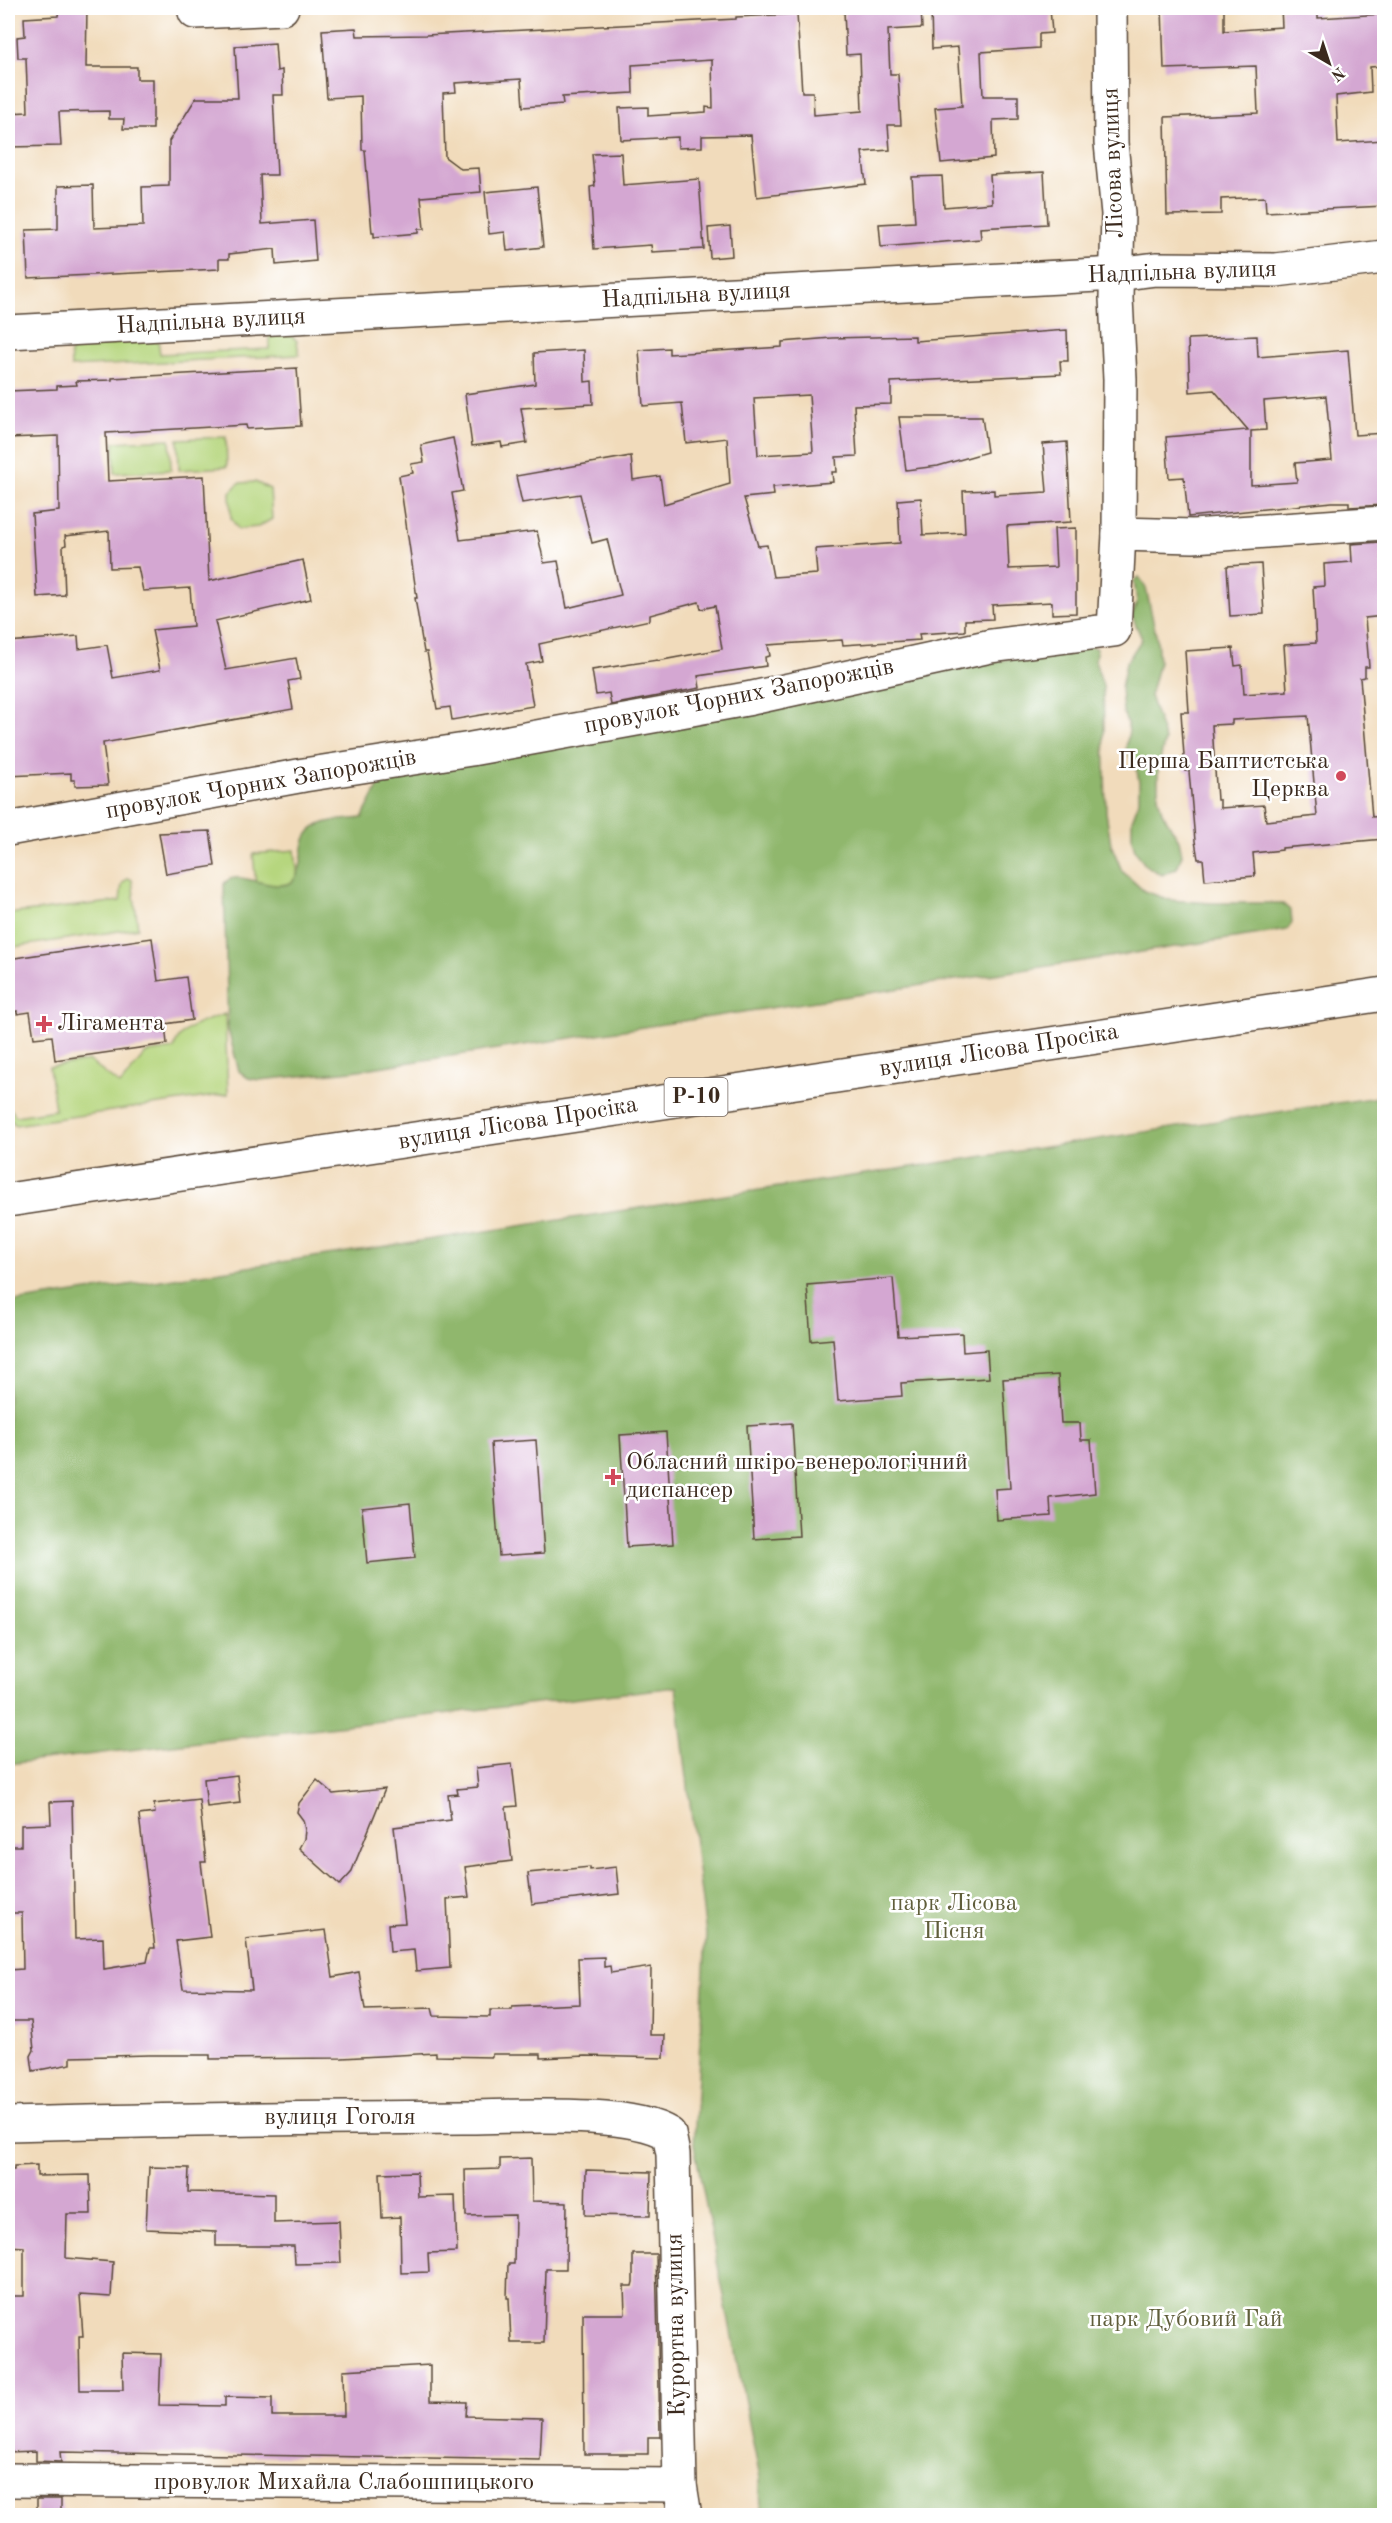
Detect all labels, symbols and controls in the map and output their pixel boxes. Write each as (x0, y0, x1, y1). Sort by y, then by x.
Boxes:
north arrow (1299, 33, 1359, 93)
text: N (1327, 63, 1347, 84)
street label: Лісова вулиця (1099, 87, 1129, 239)
street label: Надпільна вулиця (1087, 258, 1277, 288)
street label: Надпільна вулиця (601, 279, 791, 313)
street label: Надпільна вулиця (116, 305, 306, 339)
street label: провулок Чорних Запорожців (582, 655, 896, 739)
street label: провулок Чорних Запорожців (104, 746, 418, 824)
place label: Перша Баптистська Церква (1117, 750, 1329, 802)
marker: Перша Баптистська Церква (1334, 769, 1348, 783)
place label: Лігамента (57, 1012, 165, 1036)
marker: Лігамента (35, 1015, 53, 1033)
street label: вулиця Лісова Просіка (878, 1020, 1121, 1082)
road number: Р-10 (664, 1078, 728, 1116)
street label: вулиця Лісова Просіка (397, 1093, 640, 1155)
place label: Обласний шкіро-венерологічний диспансер (626, 1451, 968, 1503)
marker: Обласний шкіро-венерологічний диспансер (604, 1468, 622, 1486)
park label: парк Лісова Пісня (890, 1892, 1018, 1944)
street label: вулиця Гоголя (264, 2106, 416, 2130)
street label: Курортна вулиця (663, 2233, 691, 2417)
park label: парк Дубовий Гай (1089, 2308, 1283, 2332)
street label: провулок Михайла Слабошпицького (154, 2471, 534, 2495)

